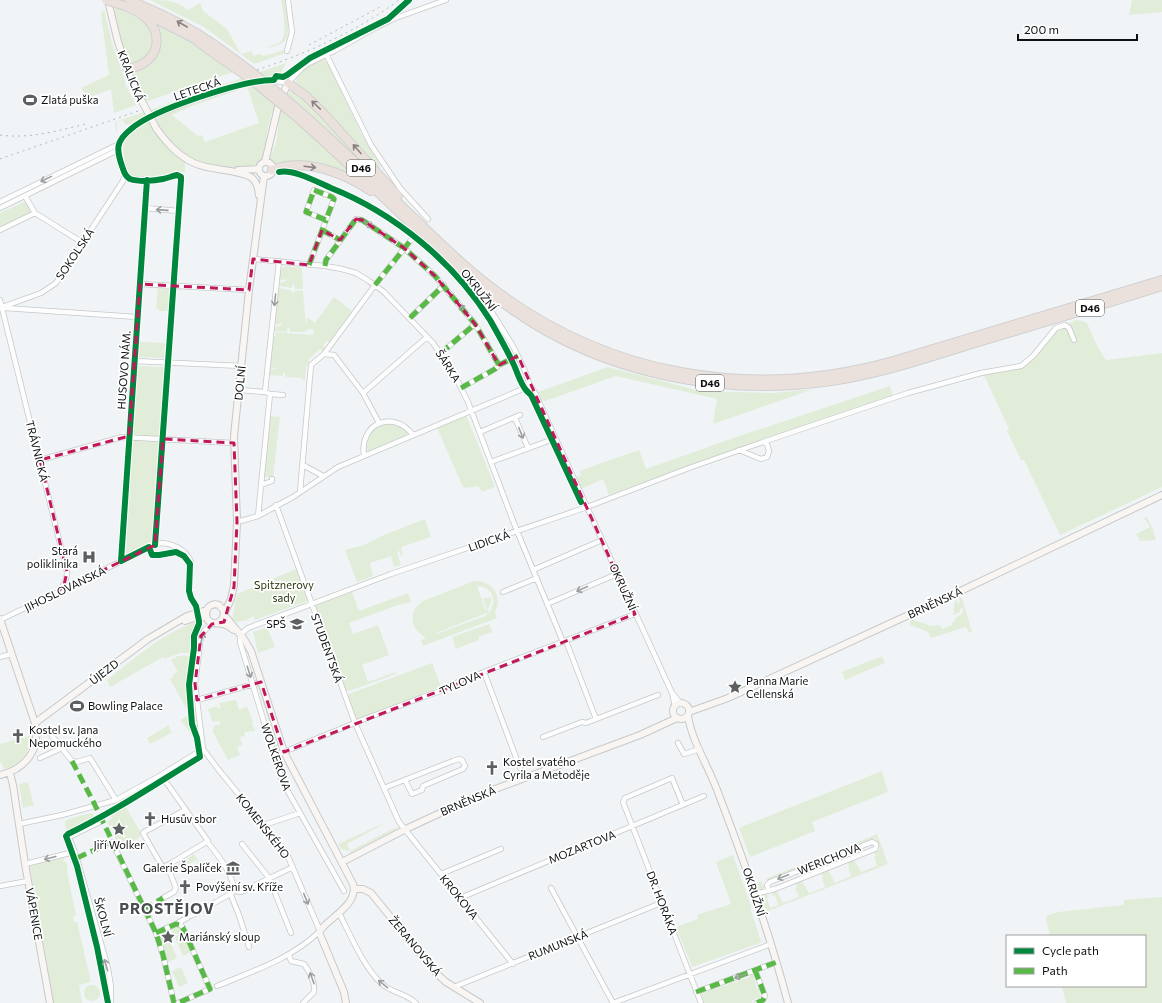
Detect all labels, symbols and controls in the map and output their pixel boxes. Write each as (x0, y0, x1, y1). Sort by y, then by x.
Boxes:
scale bar (1018, 16, 1137, 42)
one-way arrow (176, 20, 188, 28)
text: 200 m (1024, 22, 1059, 36)
street label: KRALICKÁ (115, 48, 149, 104)
street label: LETECKÁ (171, 73, 222, 103)
sports icon: Zlatá puška (22, 92, 38, 108)
place label: Zlatá puška (41, 93, 99, 106)
one-way arrow (311, 101, 321, 110)
one-way arrow (352, 144, 361, 154)
road number: D46 (347, 160, 375, 176)
one-way arrow (303, 163, 316, 171)
one-way arrow (41, 176, 53, 183)
one-way arrow (156, 206, 169, 213)
one-way arrow (362, 219, 373, 228)
street label: SOKOLSKÁ (52, 225, 97, 282)
street label: OKRUŽNÍ (459, 265, 501, 314)
one-way arrow (271, 293, 279, 306)
road number: D46 (1076, 300, 1104, 316)
one-way arrow (458, 303, 467, 314)
street label: HUSOVO NÁM. (113, 330, 133, 410)
street label: ŠÁRKA (433, 346, 465, 385)
street label: DOLNÍ (230, 364, 248, 401)
road number: D46 (696, 375, 724, 391)
street label: TRÁVNICKÁ (24, 419, 52, 483)
one-way arrow (518, 426, 526, 438)
street label: LIDICKÁ (466, 526, 512, 554)
place label: Stará poliklinika (27, 544, 78, 570)
hospital icon: Stará poliklinika (81, 549, 97, 565)
street label: OKRUŽNÍ (607, 561, 641, 613)
street label: JIHOSLOVANSKÁ (22, 562, 108, 615)
park label: Spitznerovy sady (254, 578, 314, 604)
street label: BRNĚNSKÁ (905, 583, 965, 621)
one-way arrow (576, 586, 588, 593)
street label: STUDENTSKÁ (309, 611, 347, 685)
place label: SPŠ (266, 616, 286, 630)
school or university icon: SPŠ (289, 616, 305, 632)
one-way arrow (199, 631, 207, 644)
street label: ÚJEZD (86, 656, 121, 688)
one-way arrow (246, 666, 253, 679)
street label: TYLOVA (437, 668, 483, 697)
place label: Panna Marie Cellenská (746, 674, 809, 700)
place icon: Panna Marie Cellenská (727, 679, 743, 695)
sports icon: Bowling Palace (69, 698, 85, 714)
place label: Bowling Palace (88, 699, 163, 712)
street label: WOLKEROVA (259, 721, 294, 793)
place label: Kostel sv. Jana Nepomuckého (29, 723, 102, 749)
church icon: Kostel sv. Jana Nepomuckého (10, 728, 26, 744)
place label: Kostel svatého Cyrila a Metoděje (503, 755, 590, 781)
church icon: Kostel svatého Cyrila a Metoděje (484, 760, 500, 776)
street label: BRNĚNSKÁ (438, 782, 498, 818)
street label: KOMENSKÉHO (234, 790, 294, 861)
church icon: Husův sbor (142, 811, 158, 827)
place label: Husův sbor (161, 812, 217, 825)
place icon: Jiří Wolker (111, 821, 127, 837)
street label: MOZARTOVA (546, 827, 618, 866)
place label: Jiří Wolker (93, 838, 145, 852)
street label: WERICHOVA (795, 840, 863, 877)
one-way arrow (43, 855, 56, 862)
place label: Galerie Špalíček (143, 860, 222, 874)
museum icon: Galerie Špalíček (225, 860, 241, 876)
street label: OKRUŽNÍ (741, 866, 770, 919)
street label: DR. HORÁKA (644, 869, 682, 937)
street label: KROKOVA (437, 872, 482, 922)
one-way arrow (777, 874, 789, 881)
church icon: Povýšení sv. Kříže (177, 879, 193, 895)
place label: Povýšení sv. Kříže (196, 880, 283, 893)
street label: VÁPENICE (23, 886, 46, 941)
one-way arrow (303, 893, 310, 905)
street label: ŠKOLNÍ (92, 896, 116, 939)
district label: PROSTĚJOV (119, 899, 215, 917)
street label: ŽERANOVSKÁ (386, 912, 445, 979)
street label: RUMUNSKÁ (526, 926, 590, 962)
place icon: Mariánský sloup (160, 929, 176, 945)
place label: Mariánský sloup (179, 930, 260, 943)
legend (1006, 935, 1146, 987)
text: Cycle path (1042, 943, 1099, 957)
one-way arrow (102, 958, 109, 971)
text: Path (1042, 963, 1068, 977)
one-way arrow (734, 972, 746, 980)
one-way arrow (307, 973, 315, 985)
one-way arrow (377, 980, 388, 988)

